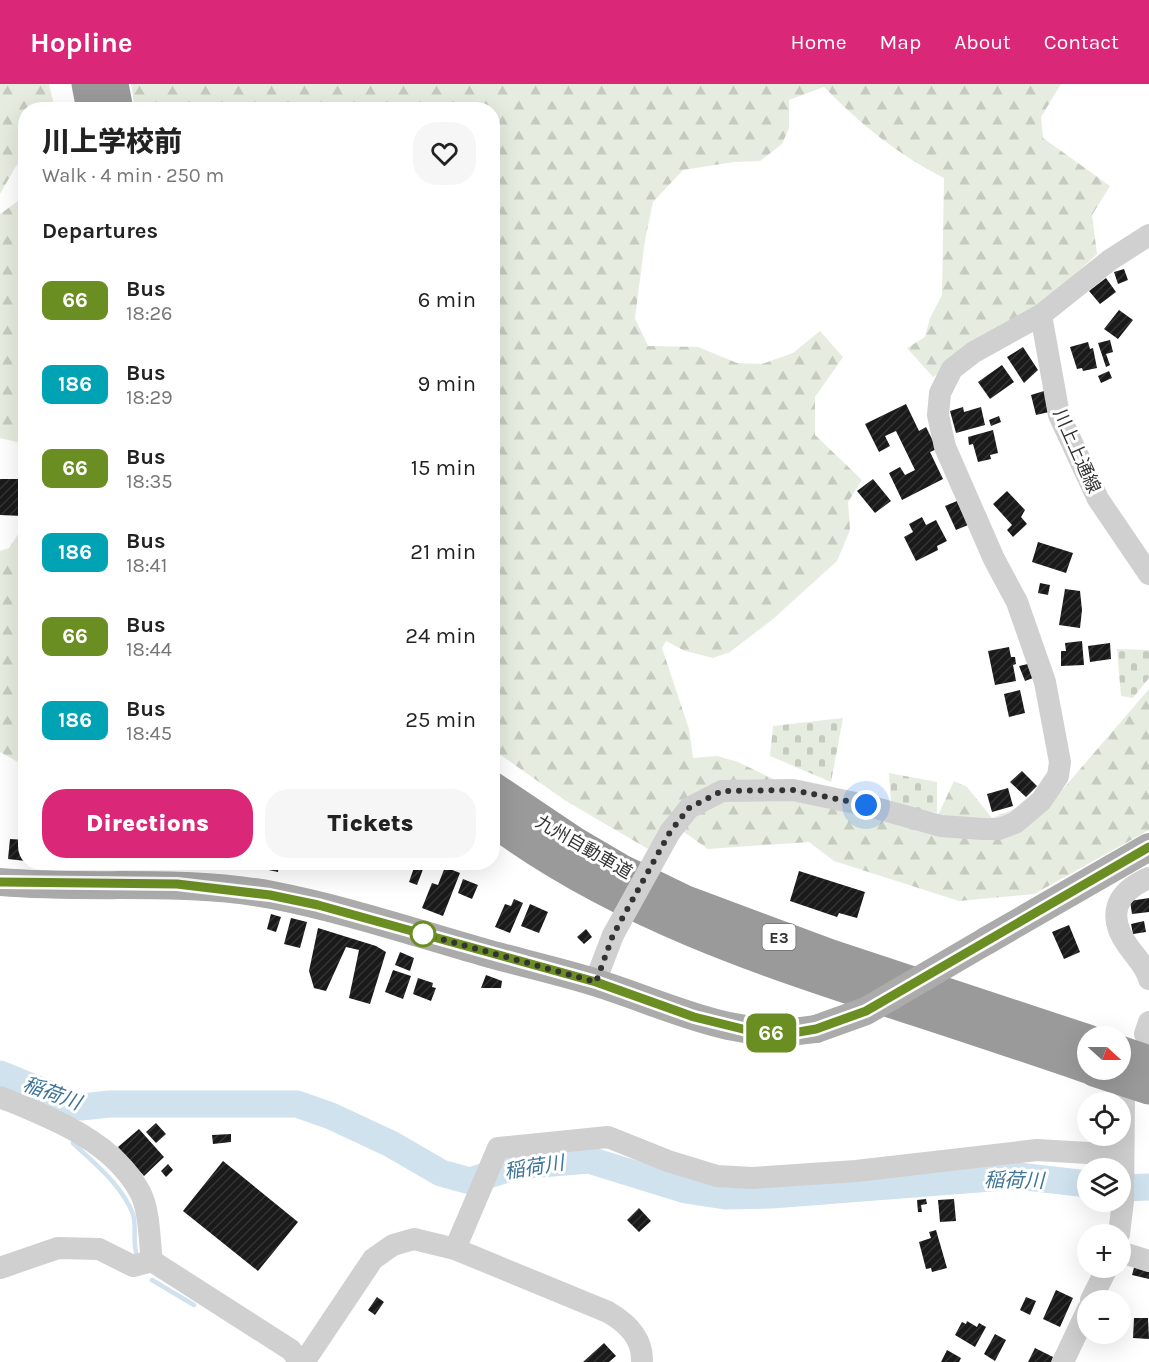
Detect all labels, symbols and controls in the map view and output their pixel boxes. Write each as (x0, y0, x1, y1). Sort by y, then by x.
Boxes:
text: Hopline (30, 26, 133, 59)
text: Home (791, 30, 847, 54)
text: Map (880, 30, 921, 54)
text: About (954, 30, 1011, 54)
text: Contact (1044, 30, 1119, 54)
button: heart (413, 122, 476, 185)
text: 川上学校前 (42, 125, 182, 158)
text: Walk · 4 min · 250 m (42, 164, 224, 187)
text: Departures (42, 218, 158, 244)
text: Bus (126, 276, 166, 302)
text: 6 min (418, 287, 476, 313)
text: 66 (62, 288, 88, 312)
text: 18:26 (126, 302, 173, 325)
text: Bus (126, 360, 166, 386)
text: 9 min (418, 371, 476, 397)
text: 186 (58, 372, 92, 396)
text: 18:29 (126, 386, 173, 409)
street label: 川上上通線 (1049, 405, 1105, 497)
text: Bus (126, 444, 166, 470)
text: 15 min (411, 455, 476, 481)
text: 66 (62, 456, 88, 480)
text: 18:35 (126, 470, 173, 493)
text: Bus (126, 528, 166, 554)
text: 21 min (410, 539, 476, 565)
text: 186 (58, 540, 92, 564)
text: 18:41 (126, 554, 167, 577)
text: Bus (126, 612, 166, 638)
text: 24 min (405, 623, 476, 649)
text: 66 (62, 624, 88, 648)
text: 18:44 (126, 638, 172, 661)
text: Bus (126, 696, 166, 722)
text: 25 min (405, 707, 476, 733)
text: 186 (58, 708, 92, 732)
text: 18:45 (126, 722, 172, 745)
button: Directions (42, 789, 253, 858)
button: Tickets (265, 789, 476, 858)
your location (851, 790, 881, 820)
street label: 九州自動車道 (532, 810, 636, 884)
unlabelled marker (410, 921, 436, 947)
road number: E3 (762, 924, 796, 950)
line badge: 66 (744, 1014, 798, 1052)
text: 66 (758, 1021, 784, 1045)
north arrow (1077, 1026, 1131, 1080)
map controls (1077, 1026, 1131, 1344)
water label: 稲荷川 (20, 1072, 86, 1115)
button: locate (1077, 1092, 1131, 1146)
water label: 稲荷川 (503, 1151, 567, 1184)
button: layers (1077, 1158, 1131, 1212)
water label: 稲荷川 (984, 1168, 1046, 1193)
button: + (1077, 1224, 1131, 1278)
button: − (1077, 1290, 1131, 1344)

